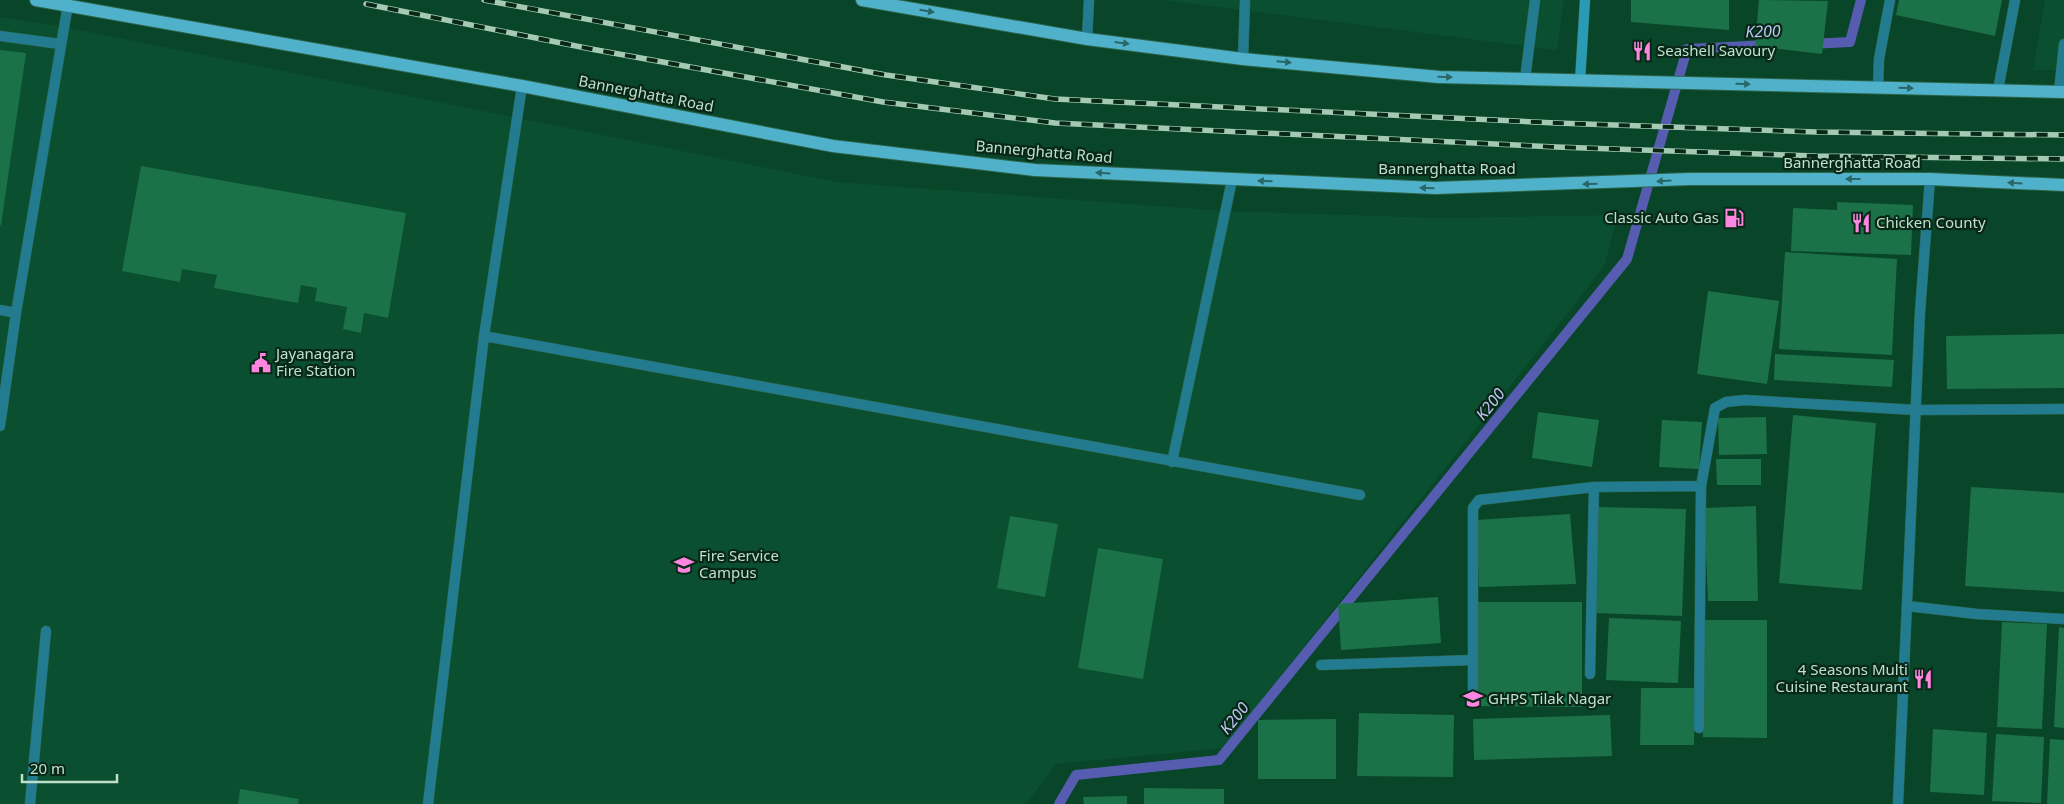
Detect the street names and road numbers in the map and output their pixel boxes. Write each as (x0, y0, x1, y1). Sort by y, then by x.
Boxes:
street label: Bannerghatta Road (577, 70, 715, 116)
street label: Bannerghatta Road (975, 135, 1113, 167)
street label: Bannerghatta Road (1783, 152, 1921, 172)
street label: Bannerghatta Road (1378, 158, 1516, 178)

